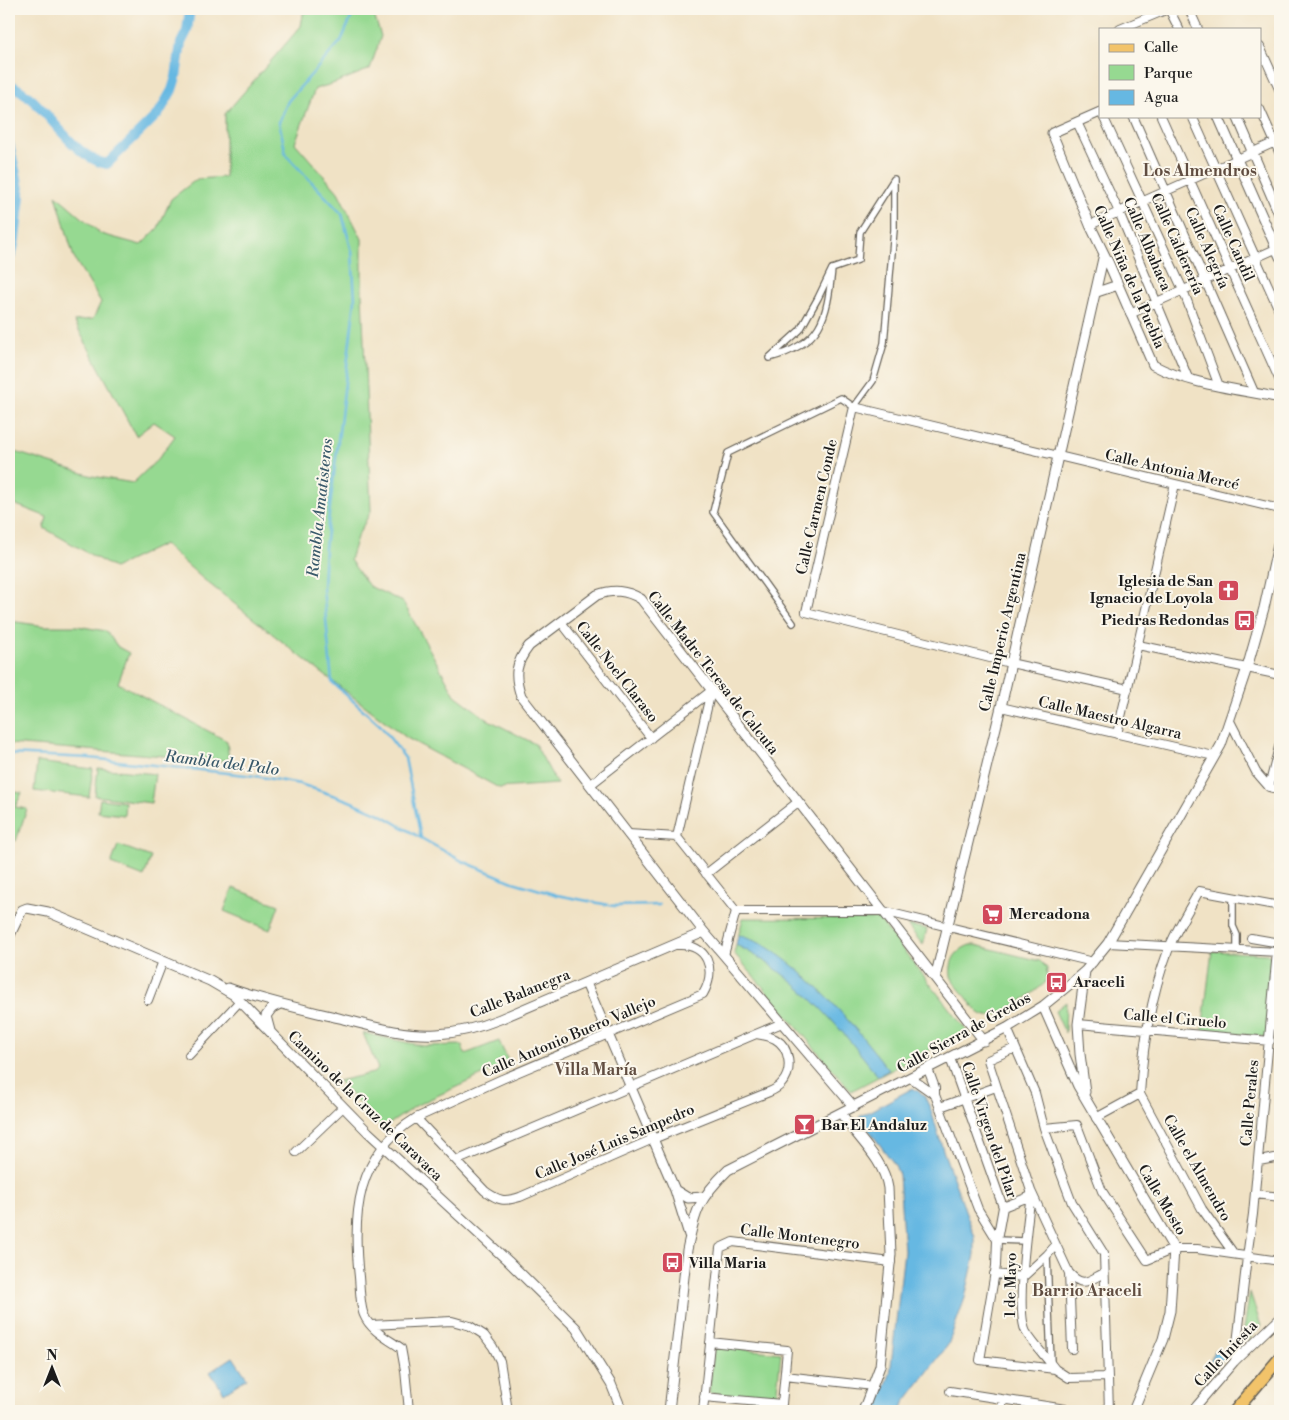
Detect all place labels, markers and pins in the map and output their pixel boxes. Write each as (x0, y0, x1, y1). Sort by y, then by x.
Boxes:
place label: Iglesia de San Ignacio de Loyola (1090, 572, 1214, 608)
church icon: Iglesia de San Ignacio de Loyola (1217, 578, 1241, 602)
bus stop icon: Piedras Redondas (1233, 608, 1257, 632)
place label: Piedras Redondas (1101, 611, 1229, 630)
supermarket icon: Mercadona (981, 902, 1005, 926)
place label: Mercadona (1009, 905, 1091, 924)
bus stop icon: Araceli (1045, 970, 1069, 994)
place label: Araceli (1072, 973, 1125, 992)
bar icon: Bar El Andaluz (793, 1113, 817, 1137)
place label: Bar El Andaluz (821, 1116, 927, 1135)
bus stop icon: Villa Maria (661, 1251, 685, 1275)
place label: Villa Maria (688, 1254, 767, 1273)

